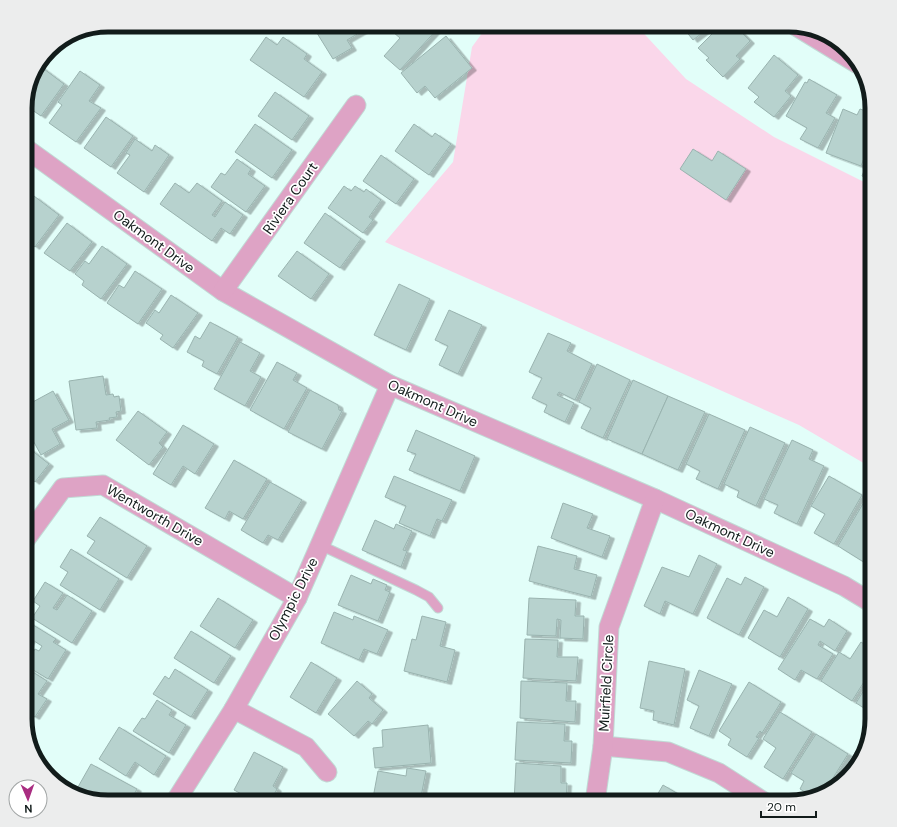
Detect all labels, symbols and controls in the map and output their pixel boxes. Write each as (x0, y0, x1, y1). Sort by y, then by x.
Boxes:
street label: Riviera Court (259, 158, 321, 238)
street label: Oakmont Drive (110, 205, 198, 277)
street label: Oakmont Drive (385, 375, 481, 431)
street label: Wentworth Drive (103, 480, 207, 550)
street label: Oakmont Drive (682, 504, 778, 562)
street label: Olympic Drive (264, 554, 322, 644)
street label: Muirfield Circle (594, 634, 618, 732)
north arrow (8, 779, 48, 819)
scale bar (761, 793, 816, 819)
text: 20 m (767, 799, 796, 815)
text: N (24, 802, 33, 816)

